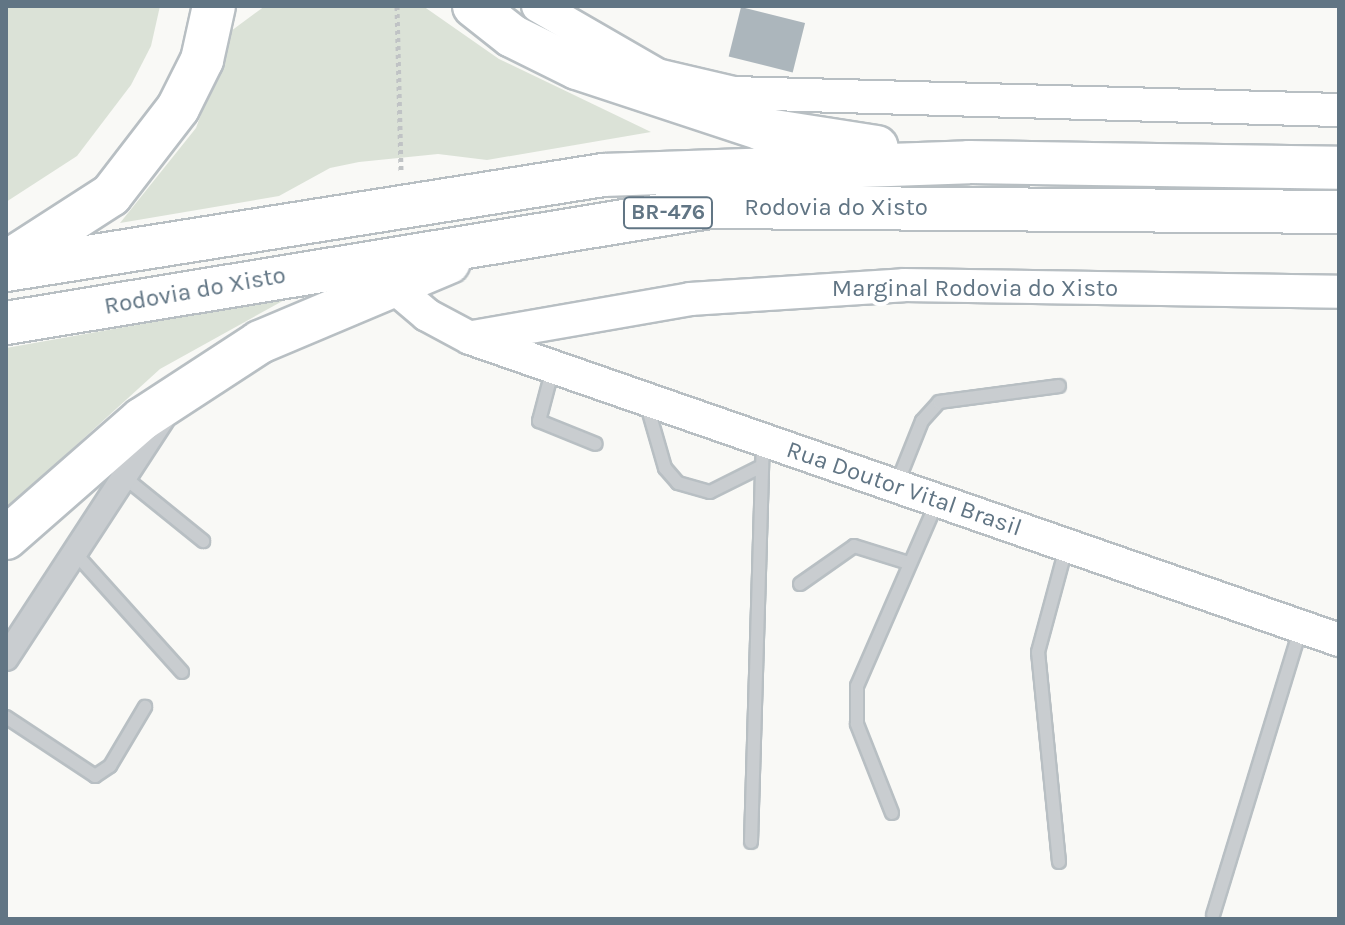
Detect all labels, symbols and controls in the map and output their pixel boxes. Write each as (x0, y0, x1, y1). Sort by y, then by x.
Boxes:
street label: Rodovia do Xisto (744, 194, 928, 222)
road number: BR-476 (622, 195, 714, 231)
street label: Rodovia do Xisto (102, 261, 288, 321)
street label: Marginal Rodovia do Xisto (832, 275, 1118, 303)
street label: Rua Doutor Vital Brasil (783, 435, 1025, 543)

